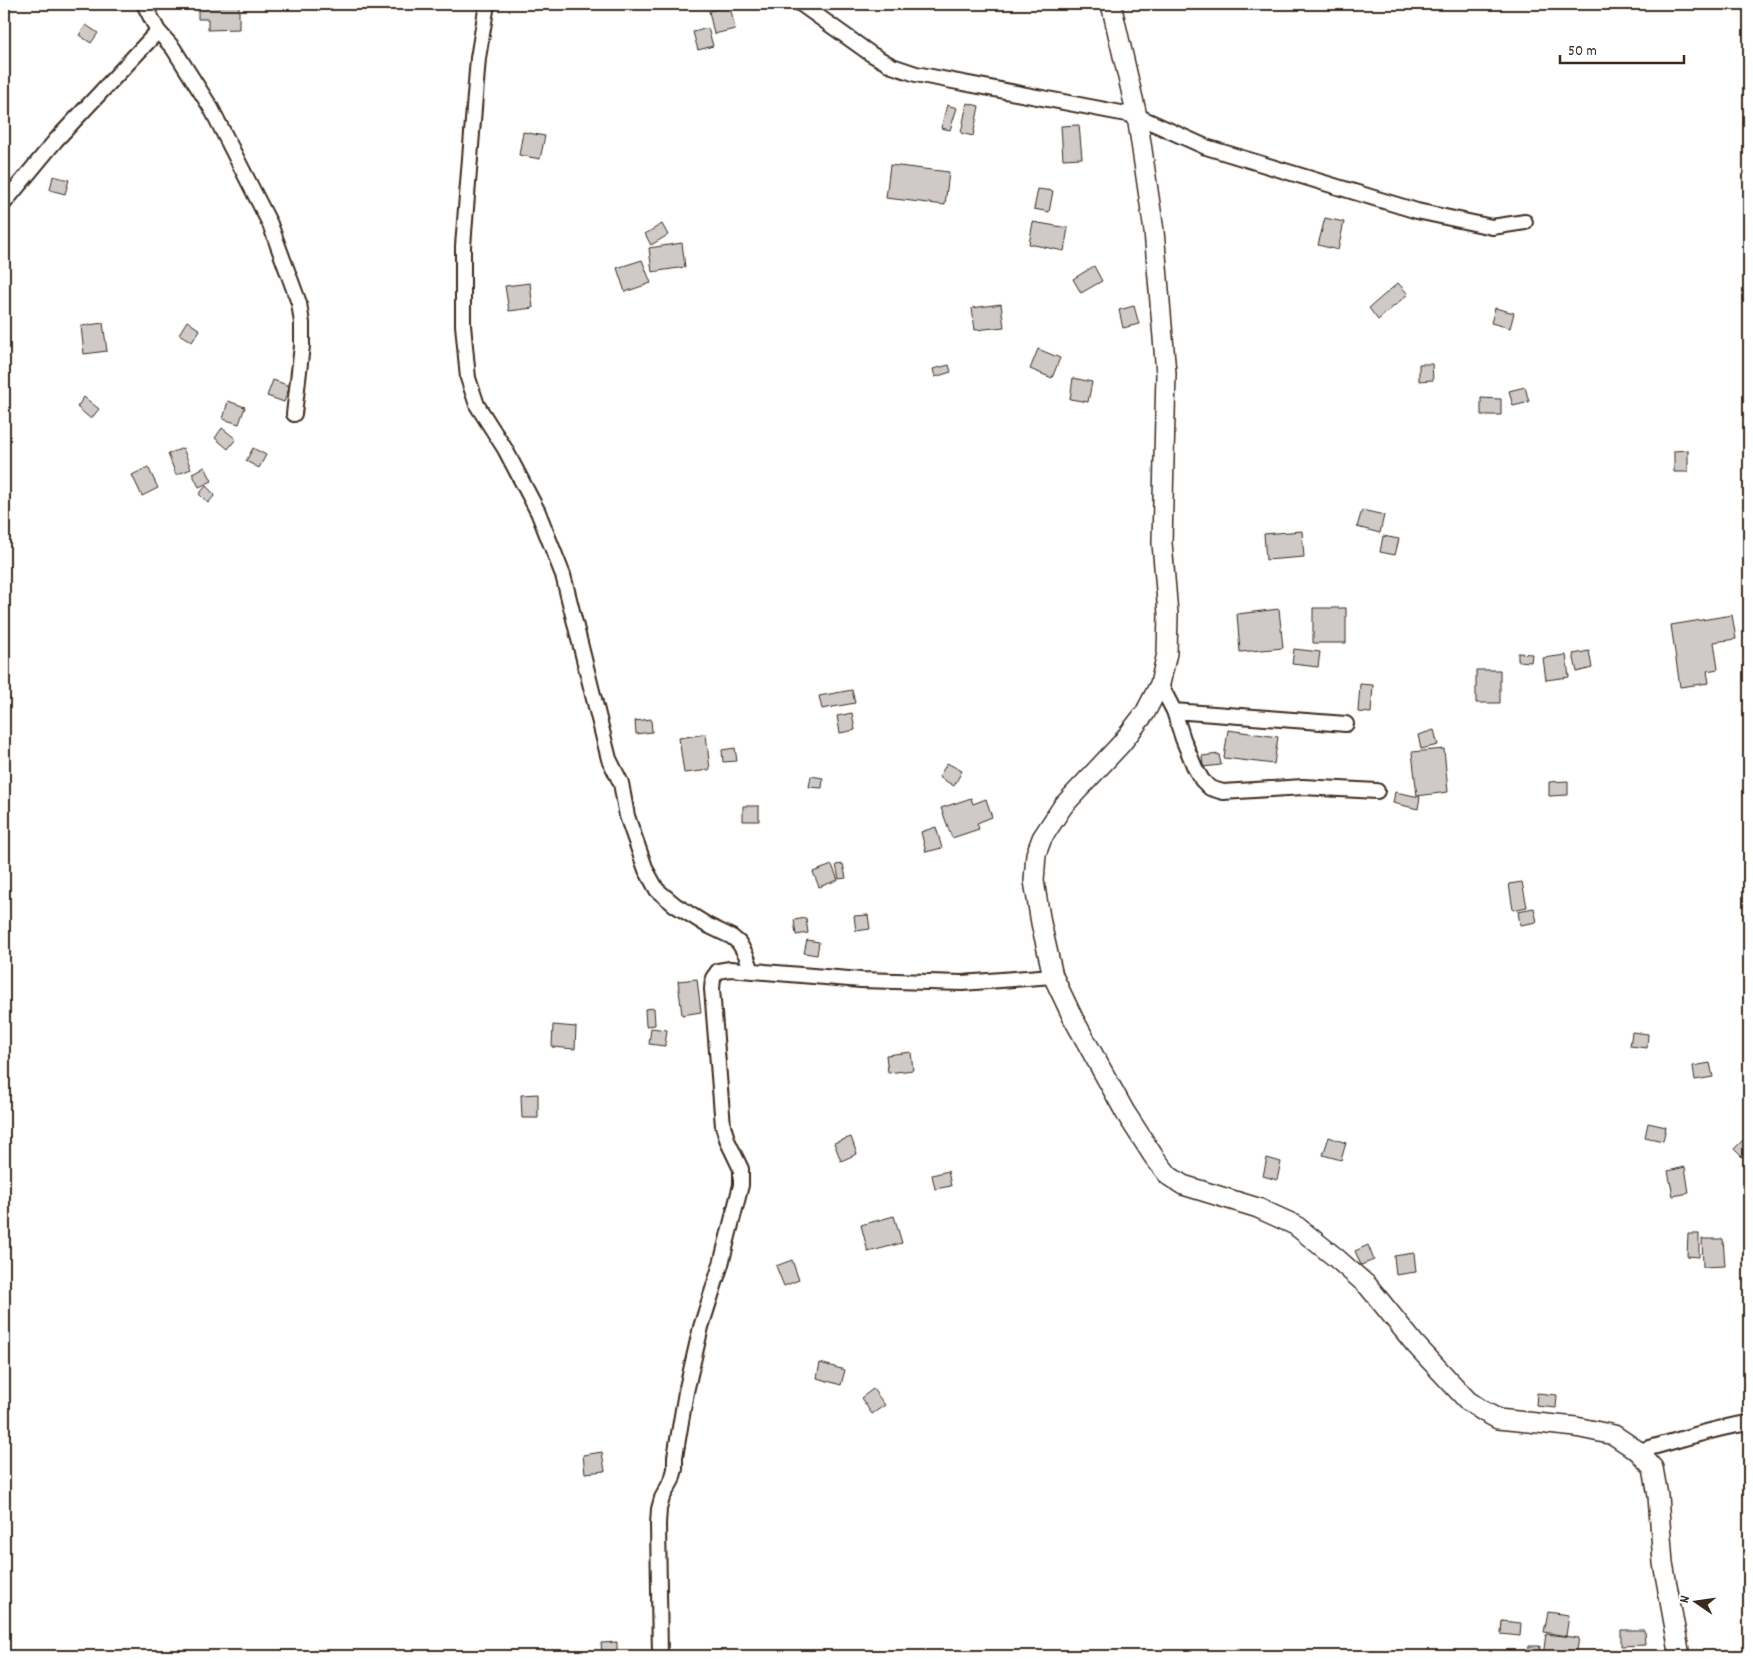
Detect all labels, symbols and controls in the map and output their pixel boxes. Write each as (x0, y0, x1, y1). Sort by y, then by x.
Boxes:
scale bar (1560, 32, 1684, 64)
text: 50 m (1568, 41, 1597, 63)
north arrow (1670, 1578, 1720, 1628)
text: N (1675, 1594, 1696, 1605)

